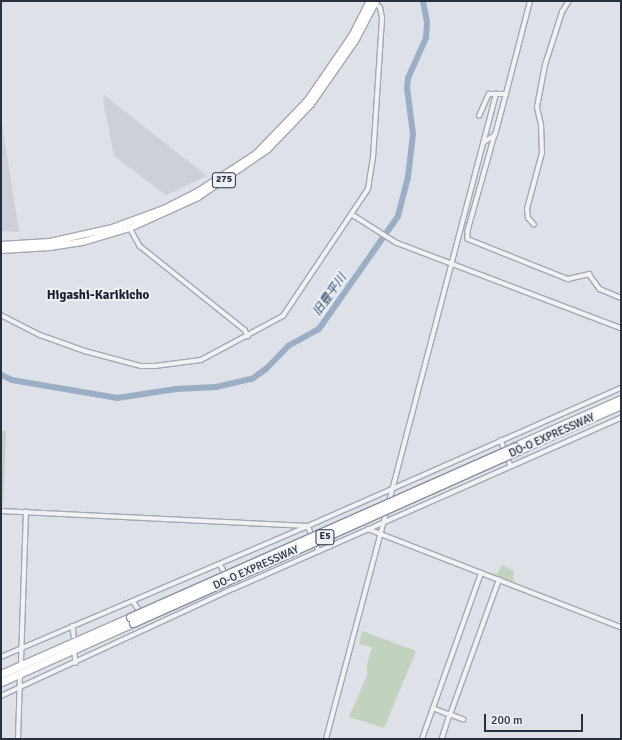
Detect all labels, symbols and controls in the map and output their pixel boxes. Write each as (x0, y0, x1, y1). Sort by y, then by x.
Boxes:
road number: 275 (211, 172, 237, 188)
water label: 旧豊平川 (310, 271, 350, 319)
district label: Higashi-Karikicho (47, 287, 149, 303)
street label: DO-O EXPRESSWAY (507, 411, 597, 461)
road number: E5 (315, 529, 335, 545)
street label: DO-O EXPRESSWAY (211, 543, 301, 593)
scale bar (486, 706, 585, 732)
text: 200 m (491, 713, 523, 728)

